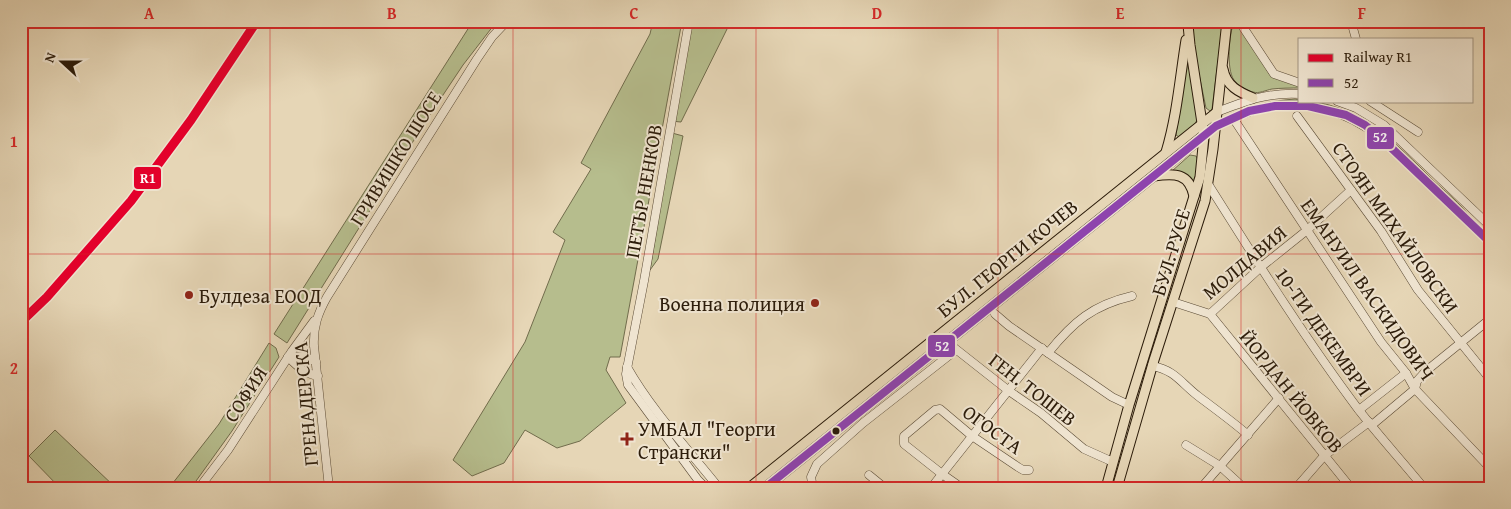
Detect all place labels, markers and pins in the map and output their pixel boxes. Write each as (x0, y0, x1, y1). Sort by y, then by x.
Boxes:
place label: Булдеза ЕООД (199, 281, 322, 310)
marker: Булдеза ЕООД (183, 289, 195, 301)
place label: Военна полиция (659, 289, 805, 318)
marker: Военна полиция (809, 297, 821, 309)
place label: УМБАЛ "Георги Странски" (638, 414, 776, 466)
unlabelled marker (831, 426, 841, 436)
marker: УМБАЛ "Георги Странски" (620, 432, 634, 446)

